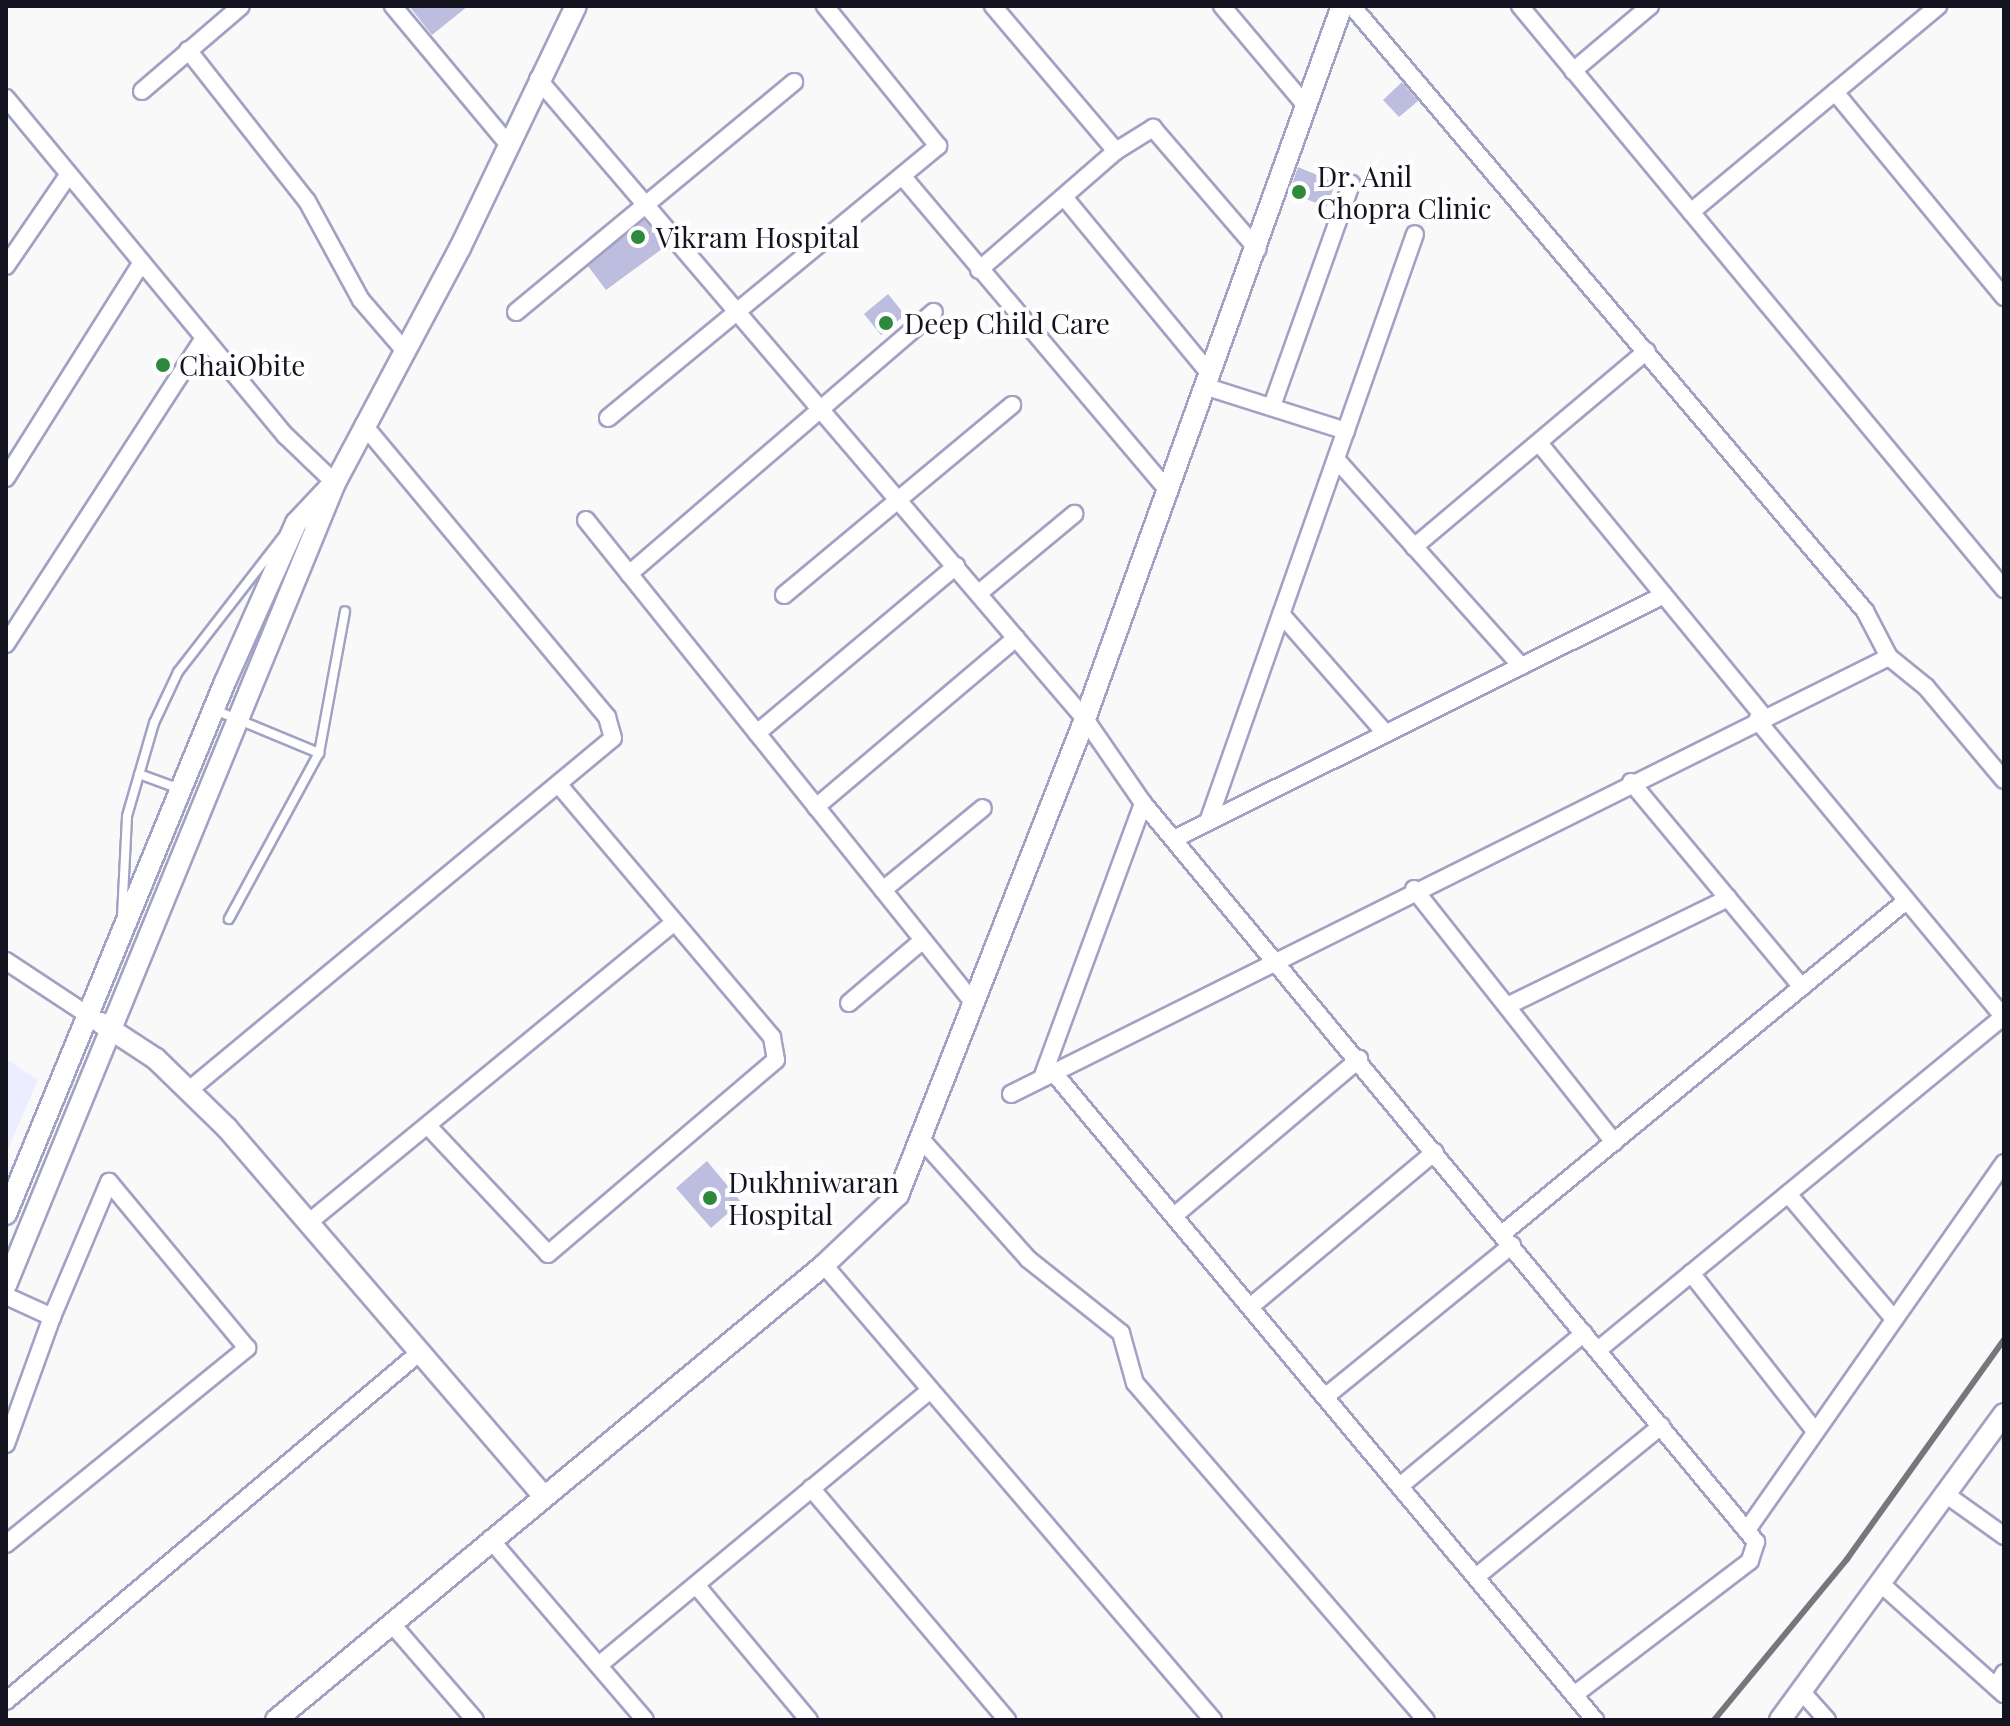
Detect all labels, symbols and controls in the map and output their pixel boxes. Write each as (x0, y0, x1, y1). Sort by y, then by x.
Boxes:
place label: Dr. Anil Chopra Clinic (1317, 159, 1492, 225)
marker: Dr. Anil Chopra Clinic (1288, 181, 1310, 203)
place label: Vikram Hospital (656, 220, 860, 254)
marker: Vikram Hospital (627, 226, 649, 248)
place label: Deep Child Care (904, 306, 1110, 340)
marker: Deep Child Care (875, 312, 897, 334)
place label: ChaiObite (179, 348, 305, 382)
marker: ChaiObite (154, 356, 172, 374)
place label: Dukhniwaran Hospital (728, 1165, 899, 1231)
marker: Dukhniwaran Hospital (699, 1187, 721, 1209)

